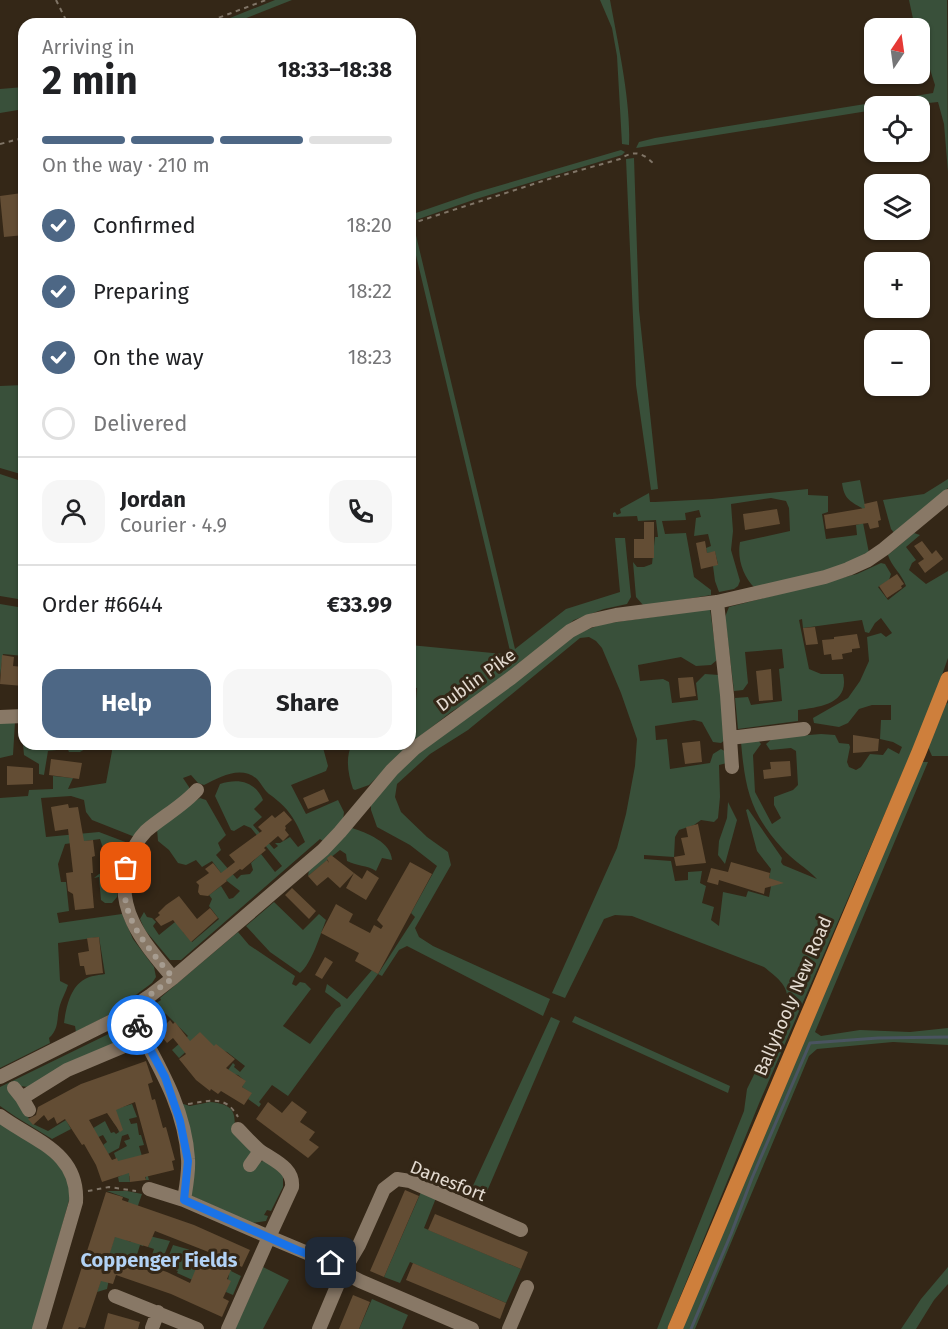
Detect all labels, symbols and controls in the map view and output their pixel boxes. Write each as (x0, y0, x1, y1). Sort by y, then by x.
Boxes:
north arrow (864, 18, 930, 84)
map controls (864, 18, 930, 396)
text: Arriving in (42, 35, 135, 59)
text: 18:33–18:38 (278, 56, 392, 83)
text: 2 min (42, 58, 138, 104)
button: locate (864, 96, 930, 162)
text: On the way · 210 m (42, 153, 210, 177)
button: layers (864, 174, 930, 240)
icon: check (42, 209, 75, 242)
text: Confirmed (93, 212, 196, 239)
text: 18:20 (346, 213, 392, 237)
button: + (864, 252, 930, 318)
icon: check (42, 275, 75, 308)
text: Preparing (93, 278, 189, 305)
text: 18:22 (348, 279, 392, 303)
button: − (864, 330, 930, 396)
icon: check (42, 341, 75, 374)
text: On the way (93, 344, 204, 371)
text: 18:23 (348, 345, 392, 369)
text: Delivered (93, 410, 188, 437)
button: person (42, 480, 105, 543)
button: phone (329, 480, 392, 543)
text: Jordan (120, 486, 186, 513)
text: Courier · 4.9 (120, 513, 227, 537)
text: Order #6644 (42, 591, 163, 618)
text: €33.99 (327, 591, 392, 618)
street label: Dublin Pike (432, 644, 520, 716)
button: Help (42, 669, 211, 738)
button: Share (223, 669, 392, 738)
pin (100, 842, 151, 893)
icon: bag (109, 851, 142, 884)
street label: Ballyhooly New Road (749, 913, 837, 1079)
courier (107, 995, 167, 1055)
icon: bike (121, 1009, 154, 1042)
street label: Danesfort (407, 1156, 490, 1206)
pin (305, 1237, 356, 1288)
icon: home (314, 1246, 347, 1279)
district label: Coppenger Fields (81, 1248, 238, 1272)

